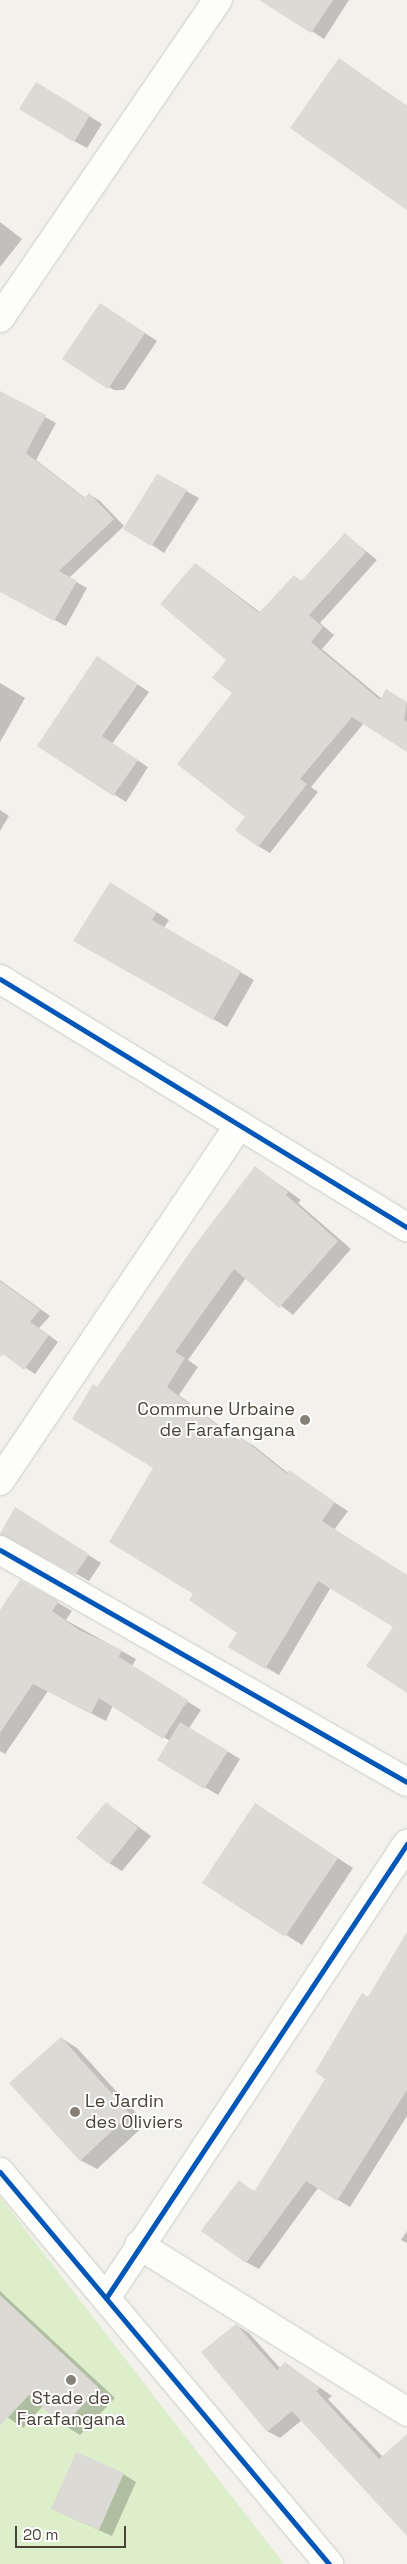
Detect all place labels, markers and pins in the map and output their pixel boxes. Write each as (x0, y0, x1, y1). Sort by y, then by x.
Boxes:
place label: Commune Urbaine de Farafangana (137, 1399, 295, 1442)
marker: Commune Urbaine de Farafangana (299, 1414, 311, 1426)
place label: Le Jardin des Oliviers (85, 2091, 183, 2134)
marker: Le Jardin des Oliviers (69, 2106, 81, 2118)
marker: Stade de Farafangana (65, 2374, 77, 2386)
place label: Stade de Farafangana (17, 2388, 125, 2430)

